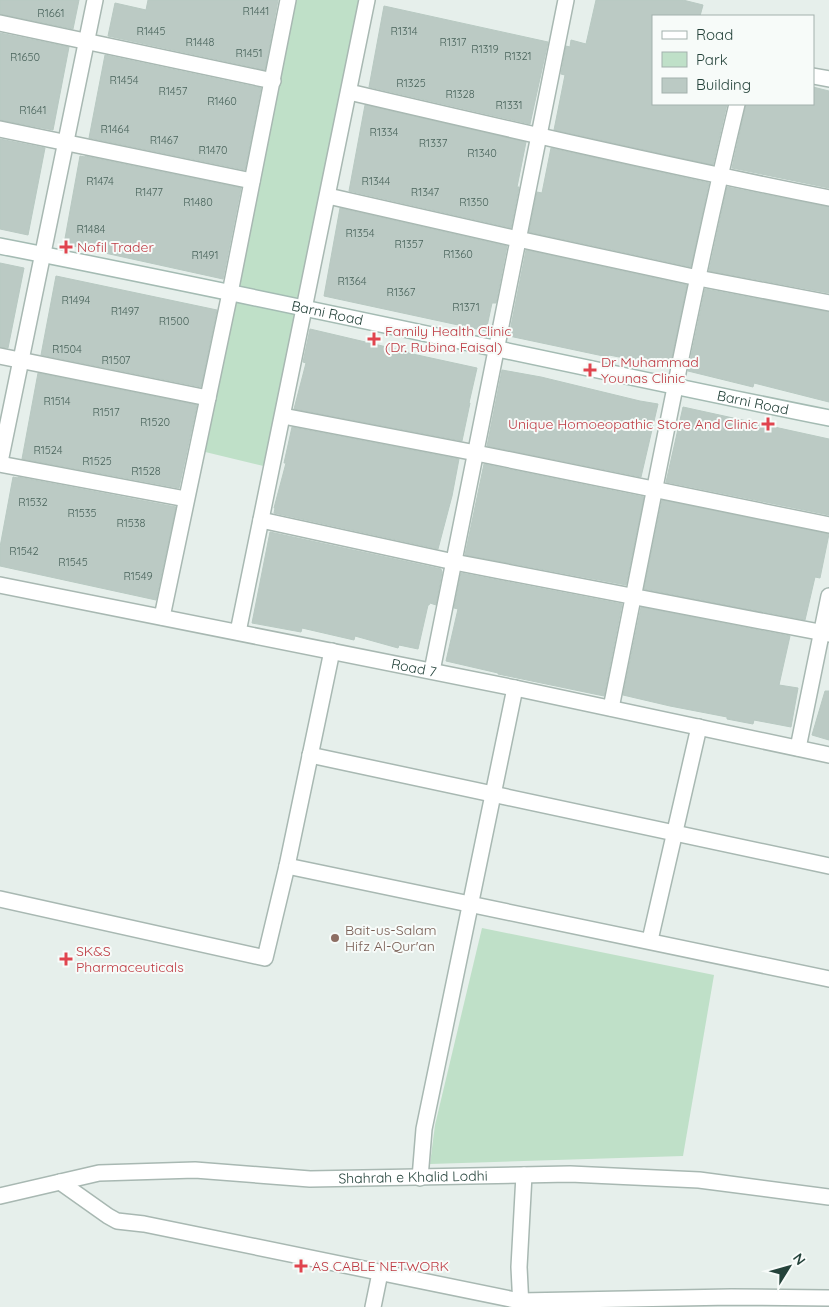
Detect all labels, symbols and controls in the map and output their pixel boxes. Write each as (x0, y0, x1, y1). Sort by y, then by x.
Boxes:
house number: R1441 (243, 4, 269, 18)
house number: R1661 (37, 6, 65, 20)
legend (652, 15, 814, 105)
house number: R1445 (137, 24, 165, 38)
house number: R1314 (391, 24, 418, 38)
text: Road (696, 25, 733, 44)
house number: R1448 (186, 35, 214, 49)
house number: R1317 (440, 35, 467, 49)
house number: R1319 (471, 42, 499, 56)
house number: R1451 (235, 46, 263, 60)
house number: R1321 (504, 49, 532, 63)
house number: R1650 (10, 50, 40, 64)
text: Park (696, 50, 728, 69)
house number: R1454 (110, 73, 139, 87)
text: Building (696, 75, 751, 94)
house number: R1325 (396, 76, 426, 90)
house number: R1457 (159, 84, 188, 98)
house number: R1328 (445, 87, 475, 101)
house number: R1460 (207, 94, 237, 108)
house number: R1331 (495, 98, 523, 112)
house number: R1641 (19, 103, 47, 117)
house number: R1464 (101, 122, 130, 136)
house number: R1334 (370, 125, 399, 139)
house number: R1467 (150, 133, 179, 147)
house number: R1337 (419, 136, 448, 150)
house number: R1470 (199, 143, 227, 157)
house number: R1340 (467, 146, 497, 160)
house number: R1474 (86, 174, 114, 188)
house number: R1344 (362, 174, 391, 188)
house number: R1477 (135, 185, 163, 199)
house number: R1347 (411, 185, 440, 199)
house number: R1480 (183, 195, 213, 209)
house number: R1350 (459, 195, 489, 209)
house number: R1484 (77, 222, 106, 236)
house number: R1354 (346, 226, 375, 240)
house number: R1357 (395, 237, 424, 251)
place label: Nofil Trader (77, 238, 154, 256)
marker: Nofil Trader (59, 240, 73, 254)
house number: R1360 (443, 247, 473, 261)
house number: R1491 (191, 248, 219, 262)
house number: R1364 (337, 274, 367, 288)
house number: R1367 (387, 285, 416, 299)
house number: R1494 (62, 293, 91, 307)
street label: Barni Road (290, 297, 365, 329)
house number: R1371 (452, 300, 480, 314)
house number: R1497 (111, 304, 140, 318)
house number: R1500 (159, 314, 189, 328)
place label: Family Health Clinic (Dr. Rubina Faisal) (385, 322, 512, 356)
marker: Family Health Clinic (Dr. Rubina Faisal) (367, 332, 381, 346)
house number: R1504 (52, 342, 82, 356)
house number: R1507 (101, 353, 131, 367)
place label: Dr Muhammad Younas Clinic (601, 353, 699, 387)
marker: Dr Muhammad Younas Clinic (583, 363, 597, 377)
street label: Barni Road (715, 386, 790, 419)
house number: R1514 (43, 394, 71, 408)
house number: R1517 (92, 405, 120, 419)
house number: R1520 (140, 415, 170, 429)
place label: Unique Homoeopathic Store And Clinic (508, 415, 758, 433)
marker: Unique Homoeopathic Store And Clinic (762, 418, 774, 430)
house number: R1524 (33, 443, 63, 457)
house number: R1525 (82, 454, 112, 468)
house number: R1528 (131, 464, 161, 478)
house number: R1532 (18, 495, 48, 509)
house number: R1535 (67, 506, 97, 520)
house number: R1538 (116, 516, 146, 530)
house number: R1542 (9, 544, 39, 558)
house number: R1545 (58, 555, 88, 569)
house number: R1549 (123, 569, 153, 583)
street label: Road 7 (390, 654, 438, 681)
place label: Bait-us-Salam Hifz Al-Qur'an (345, 921, 437, 955)
marker: Bait-us-Salam Hifz Al-Qur'an (329, 932, 341, 944)
place label: SK&S Pharmaceuticals (76, 942, 184, 976)
marker: SK&S Pharmaceuticals (60, 953, 72, 965)
street label: Shahrah e Khalid Lodhi (338, 1167, 488, 1187)
north arrow (764, 1242, 814, 1292)
text: N (789, 1250, 810, 1269)
place label: AS CABLE NETWORK (312, 1257, 449, 1275)
marker: AS CABLE NETWORK (294, 1259, 308, 1273)

